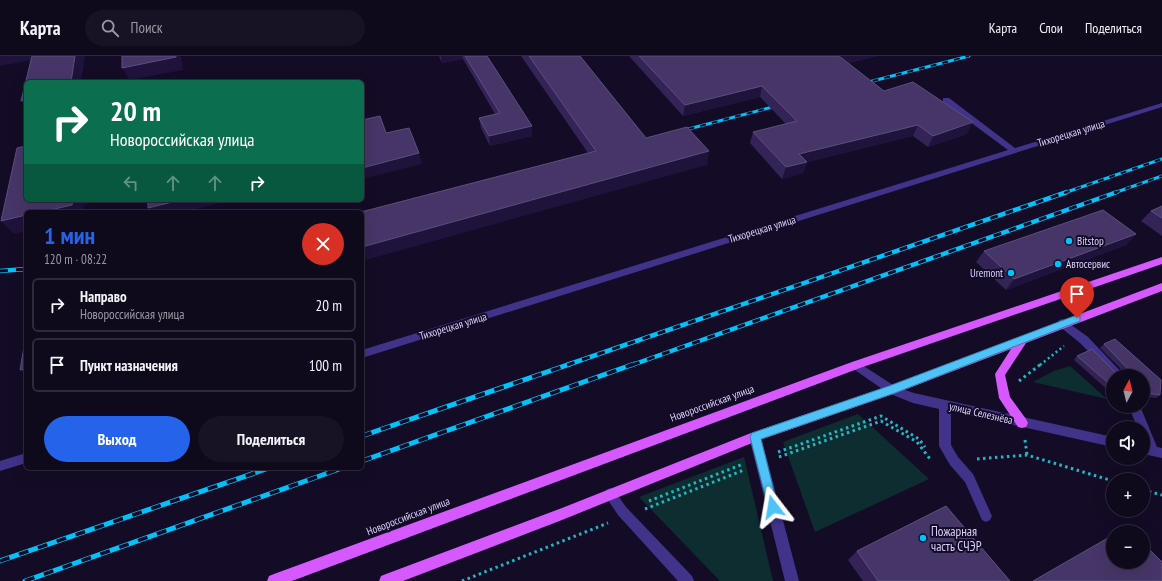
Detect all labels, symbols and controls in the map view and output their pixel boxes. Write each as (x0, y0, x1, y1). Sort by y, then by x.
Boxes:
search box (85, 10, 365, 46)
text: Карта (20, 16, 61, 40)
icon: search (99, 17, 121, 39)
text: Поиск (131, 18, 163, 37)
text: Карта (989, 19, 1017, 37)
text: Слои (1039, 19, 1063, 37)
text: Поделиться (1085, 19, 1142, 37)
text: 20 m (110, 92, 161, 129)
icon: right (44, 96, 96, 148)
street label: Тихорецкая улица (1036, 116, 1106, 150)
text: Новороссийская улица (110, 128, 255, 151)
icon: left (120, 172, 142, 194)
icon: ahead (162, 172, 184, 194)
icon: ahead (204, 172, 226, 194)
icon: right (246, 172, 268, 194)
street label: Тихорецкая улица (727, 212, 797, 246)
text: 1 мин (44, 220, 95, 251)
button: close (302, 223, 344, 265)
place label: Bitstop (1077, 234, 1104, 248)
marker: Bitstop (1064, 236, 1074, 246)
text: 120 m · 08:22 (44, 251, 107, 268)
place label: Автосервис (1066, 257, 1110, 271)
marker: Автосервис (1053, 259, 1063, 269)
place label: Uremont (970, 266, 1003, 280)
marker: Uremont (1006, 268, 1016, 278)
pin (1060, 277, 1094, 318)
icon: arrive (1066, 283, 1088, 305)
text: Направо (80, 287, 127, 306)
icon: right (46, 294, 68, 316)
text: 20 m (316, 296, 342, 315)
text: Новороссийская улица (80, 306, 184, 323)
street label: Тихорецкая улица (418, 309, 488, 343)
icon: arrive (46, 354, 68, 376)
text: Пункт назначения (80, 356, 178, 375)
text: 100 m (309, 356, 342, 375)
north arrow (1106, 369, 1150, 413)
map controls (1106, 369, 1150, 569)
street label: Новороссийская улица (668, 381, 756, 425)
street label: улица Селезнёва (948, 399, 1014, 427)
button: Выход (44, 416, 190, 462)
button: Поделиться (198, 416, 344, 462)
button: sound (1106, 421, 1150, 465)
button: + (1106, 473, 1150, 517)
position arrow (752, 486, 794, 528)
street label: Новороссийская улица (364, 494, 452, 538)
place label: Пожарная часть СЧЭР (931, 523, 982, 555)
button: − (1106, 525, 1150, 569)
marker: Пожарная часть СЧЭР (918, 533, 928, 543)

